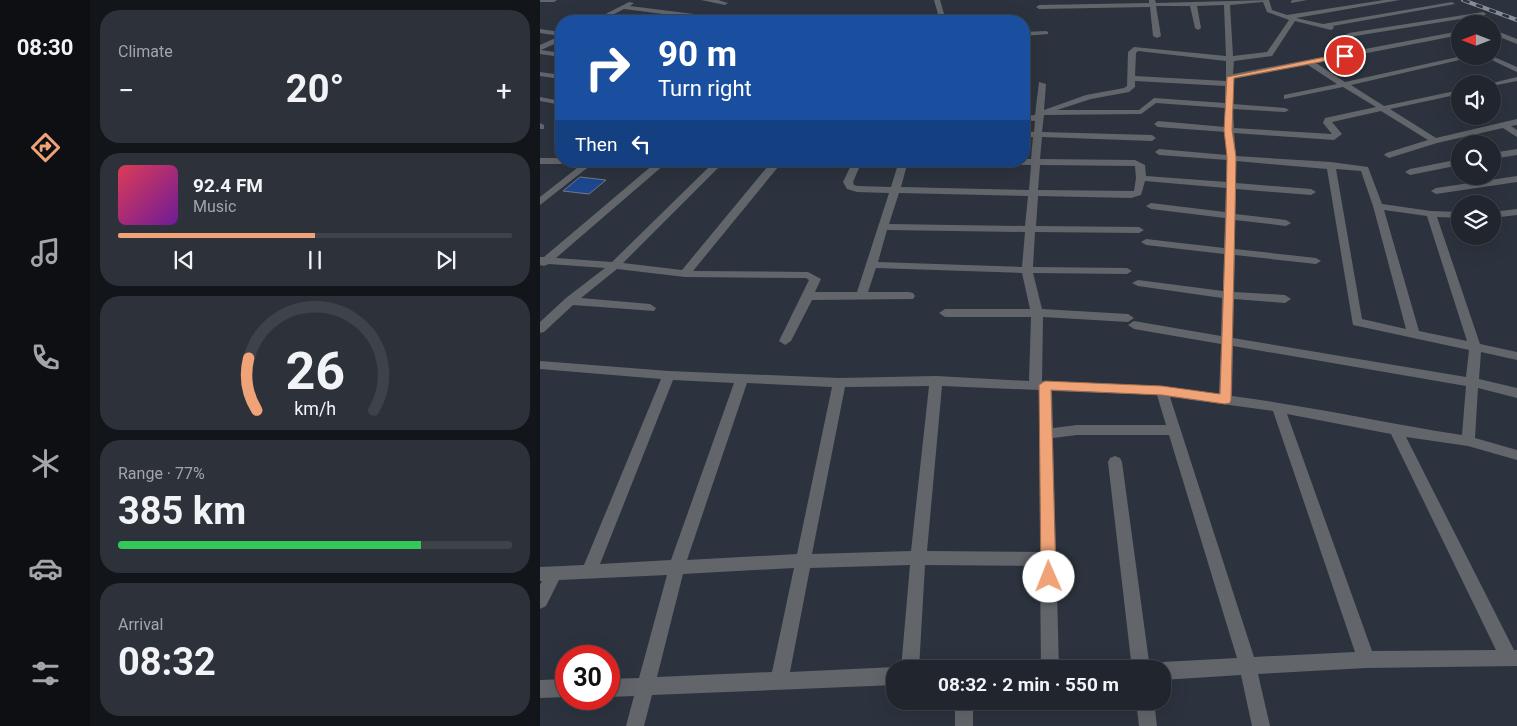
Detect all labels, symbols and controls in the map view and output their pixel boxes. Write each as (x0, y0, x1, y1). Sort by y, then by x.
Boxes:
north arrow (1451, 15, 1501, 65)
map controls (1451, 15, 1501, 245)
text: 90 m (658, 34, 737, 75)
text: 08:30 (17, 35, 73, 60)
icon: right (575, 35, 640, 100)
pin (1324, 35, 1366, 77)
text: Climate (118, 42, 173, 61)
icon: arrive (1331, 42, 1359, 70)
text: 20° (286, 67, 344, 111)
text: − (118, 74, 134, 107)
text: + (496, 74, 512, 107)
button: sound (1451, 75, 1501, 125)
text: Turn right (658, 76, 752, 101)
icon: directions (28, 130, 63, 165)
icon: left (627, 130, 655, 158)
text: Then (575, 133, 617, 156)
button: search (1451, 135, 1501, 185)
text: 92.4 FM (193, 174, 263, 197)
button: layers (1451, 195, 1501, 245)
text: Music (193, 197, 236, 216)
icon: music (28, 235, 63, 270)
icon: previous (170, 246, 198, 274)
icon: pause (301, 246, 329, 274)
icon: next (432, 246, 460, 274)
icon: phone (28, 340, 63, 375)
text: 26 (285, 341, 345, 402)
text: km/h (294, 398, 336, 419)
icon: climate (28, 446, 63, 481)
text: Range · 77% (118, 464, 205, 483)
text: 385 km (118, 489, 246, 533)
position arrow (1022, 550, 1074, 602)
icon: car (28, 551, 63, 586)
text: Arrival (118, 615, 163, 634)
text: 08:32 (118, 640, 216, 684)
speed limit sign: 30 (555, 645, 620, 710)
icon: filters (28, 656, 63, 691)
text: 08:32 · 2 min · 550 m (938, 673, 1119, 696)

